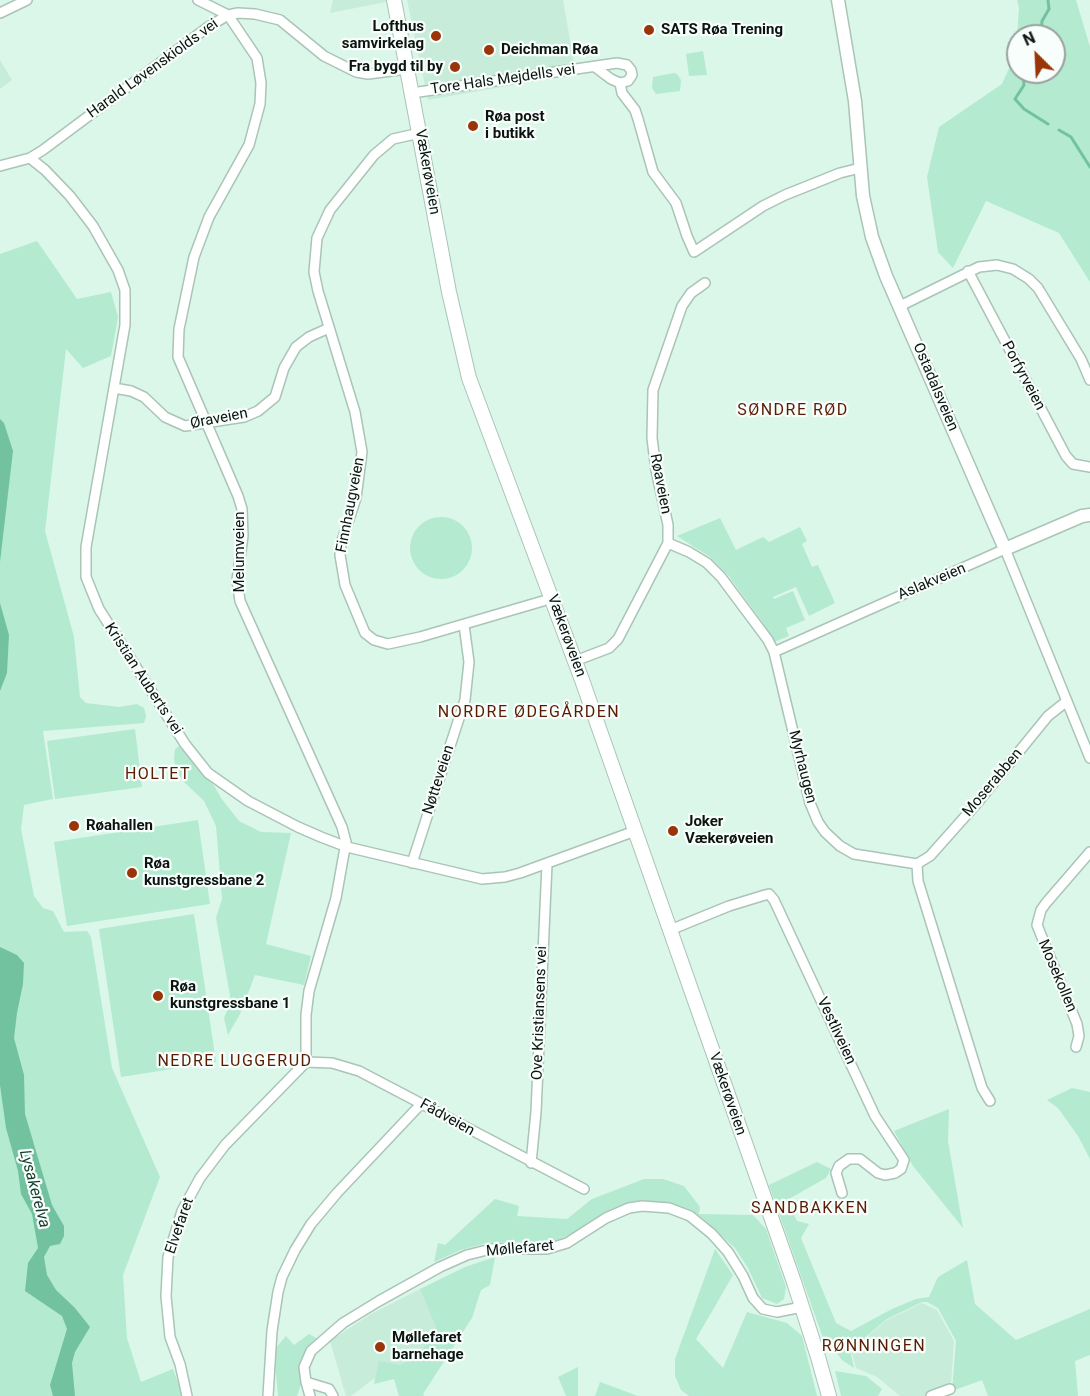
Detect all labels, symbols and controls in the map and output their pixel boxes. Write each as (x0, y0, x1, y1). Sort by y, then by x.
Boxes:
street label: Harald Løvenskiolds vei (84, 15, 222, 123)
place label: Lofthus samvirkelag (342, 18, 424, 53)
place label: SATS Røa Trening (661, 21, 783, 39)
marker: SATS Røa Trening (642, 23, 656, 37)
north arrow (1006, 24, 1066, 84)
text: N (1020, 28, 1038, 50)
marker: Lofthus samvirkelag (429, 29, 443, 43)
place label: Deichman Røa (501, 41, 598, 59)
marker: Deichman Røa (482, 43, 496, 57)
place label: Fra bygd til by (349, 58, 443, 76)
marker: Fra bygd til by (448, 60, 462, 74)
street label: Tore Hals Mejdells vei (429, 61, 577, 99)
place label: Røa post i butikk (485, 108, 545, 143)
marker: Røa post i butikk (466, 119, 480, 133)
street label: Vækerøveien (411, 128, 443, 216)
street label: Porfyrveien (997, 338, 1049, 414)
street label: Ostadalsveien (908, 340, 962, 434)
district label: SØNDRE RØD (737, 401, 849, 421)
street label: Øraveien (189, 405, 249, 433)
street label: Røaveien (645, 452, 675, 516)
street label: Finnhaugveien (333, 456, 369, 554)
street label: Melumveien (231, 511, 249, 593)
street label: Aslakveien (895, 560, 969, 604)
street label: Vækerøveien (543, 592, 589, 680)
street label: Kristian Auberts vei (100, 620, 186, 738)
district label: NORDRE ØDEGÅRDEN (438, 703, 620, 723)
street label: Myrhaugen (784, 729, 820, 805)
street label: Nøtteveien (419, 743, 459, 817)
street label: Moserabben (959, 745, 1027, 821)
district label: HOLTET (125, 765, 191, 785)
place label: Joker Vækerøveien (685, 813, 773, 848)
place label: Røahallen (86, 817, 153, 835)
marker: Røahallen (67, 819, 81, 833)
marker: Joker Vækerøveien (666, 824, 680, 838)
place label: Røa kunstgressbane 2 (144, 855, 264, 890)
marker: Røa kunstgressbane 2 (125, 866, 139, 880)
street label: Mosekollen (1034, 937, 1080, 1015)
street label: Ove Kristiansens vei (529, 946, 551, 1080)
place label: Røa kunstgressbane 1 (170, 978, 290, 1013)
marker: Røa kunstgressbane 1 (151, 989, 165, 1003)
street label: Vestliveien (813, 995, 859, 1067)
street label: Vækerøveien (704, 1050, 750, 1138)
district label: NEDRE LUGGERUD (157, 1052, 313, 1072)
street label: Fådveien (417, 1096, 477, 1140)
water label: Lysakerelva (14, 1148, 54, 1230)
street label: Elvefaret (162, 1195, 198, 1257)
district label: SANDBAKKEN (751, 1199, 869, 1219)
street label: Møllefaret (485, 1237, 555, 1261)
place label: Møllefaret barnehage (392, 1329, 464, 1364)
district label: RØNNINGEN (822, 1337, 926, 1357)
marker: Møllefaret barnehage (373, 1340, 387, 1354)

